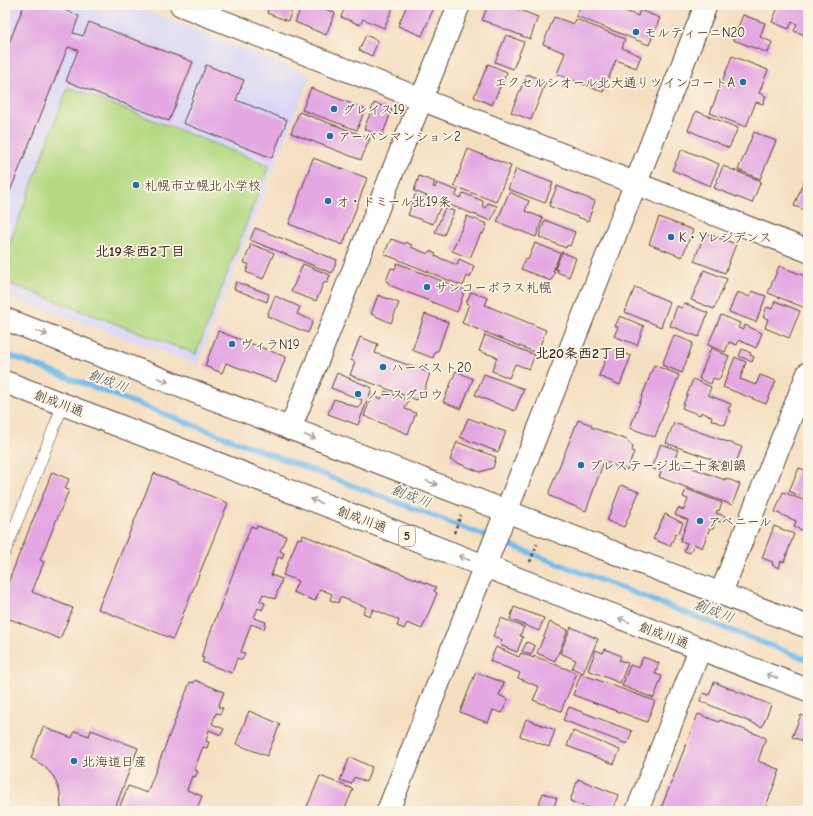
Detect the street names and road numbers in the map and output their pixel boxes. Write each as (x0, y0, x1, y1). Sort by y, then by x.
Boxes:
street label: 創成川通 (32, 387, 86, 419)
street label: 創成川通 (335, 503, 389, 535)
road number: 5 (399, 526, 415, 546)
street label: 創成川通 (637, 619, 691, 651)

